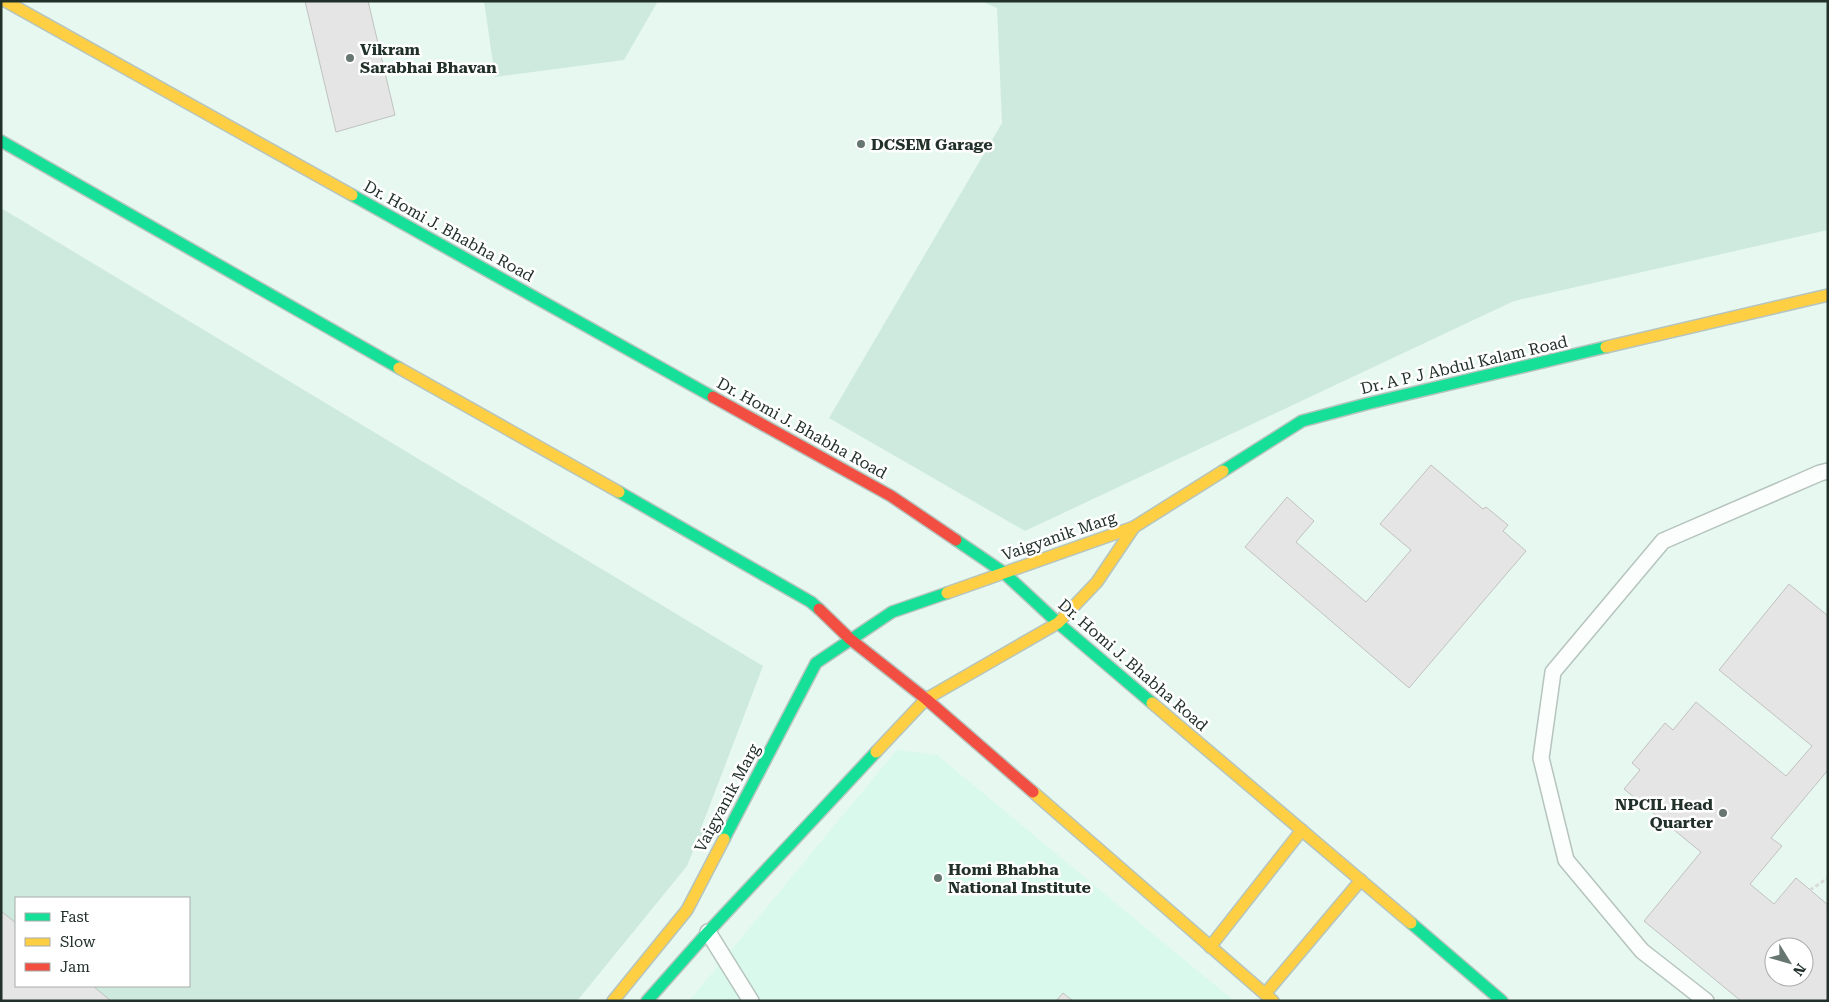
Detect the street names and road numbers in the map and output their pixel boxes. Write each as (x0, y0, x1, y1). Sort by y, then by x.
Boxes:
street label: Dr. Homi J. Bhabha Road (361, 176, 537, 286)
street label: Dr. A P J Abdul Kalam Road (1359, 332, 1569, 398)
street label: Dr. Homi J. Bhabha Road (714, 373, 890, 483)
street label: Vaigyanik Marg (999, 507, 1120, 564)
street label: Dr. Homi J. Bhabha Road (1054, 595, 1212, 735)
street label: Vaigyanik Marg (690, 740, 764, 855)

